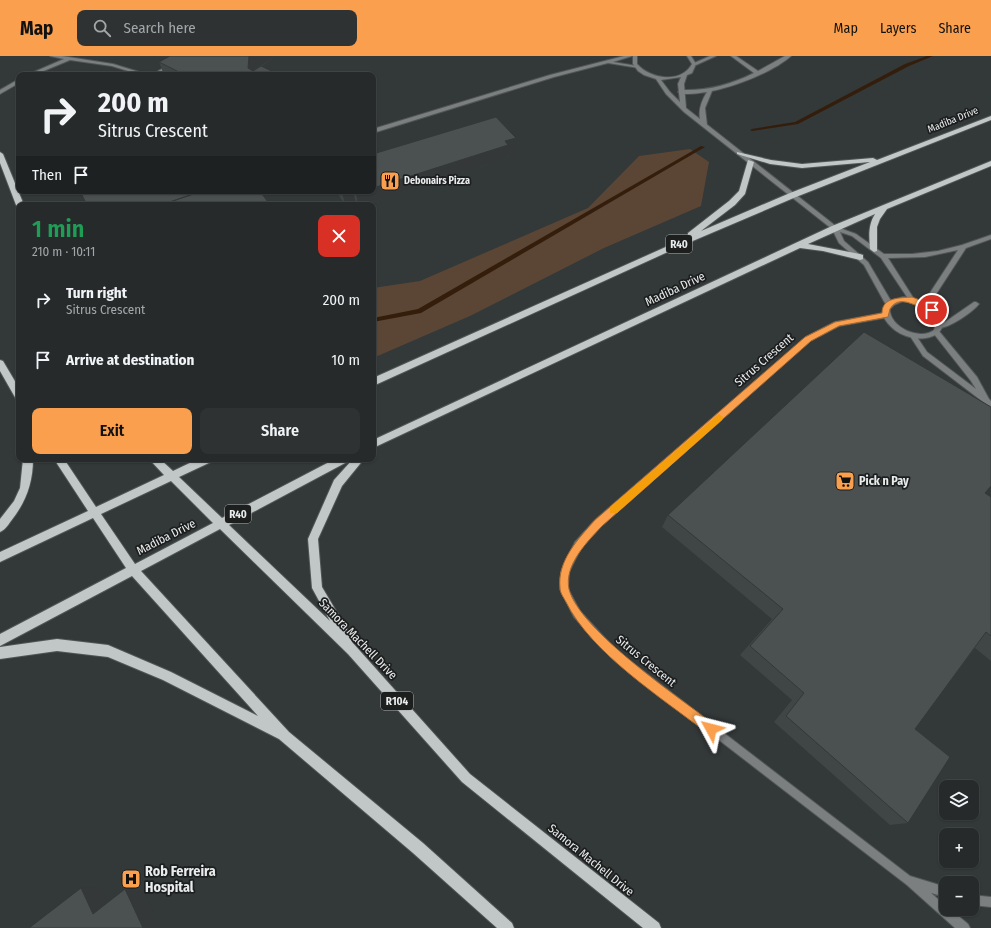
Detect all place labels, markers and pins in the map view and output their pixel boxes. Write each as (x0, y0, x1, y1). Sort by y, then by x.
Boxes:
restaurant icon: Debonairs Pizza (379, 170, 401, 192)
place label: Debonairs Pizza (404, 175, 470, 187)
pin (915, 293, 949, 327)
supermarket icon: Pick n Pay (834, 470, 856, 492)
place label: Pick n Pay (859, 474, 909, 488)
place label: Rob Ferreira Hospital (145, 863, 216, 896)
hospital icon: Rob Ferreira Hospital (120, 868, 142, 890)

